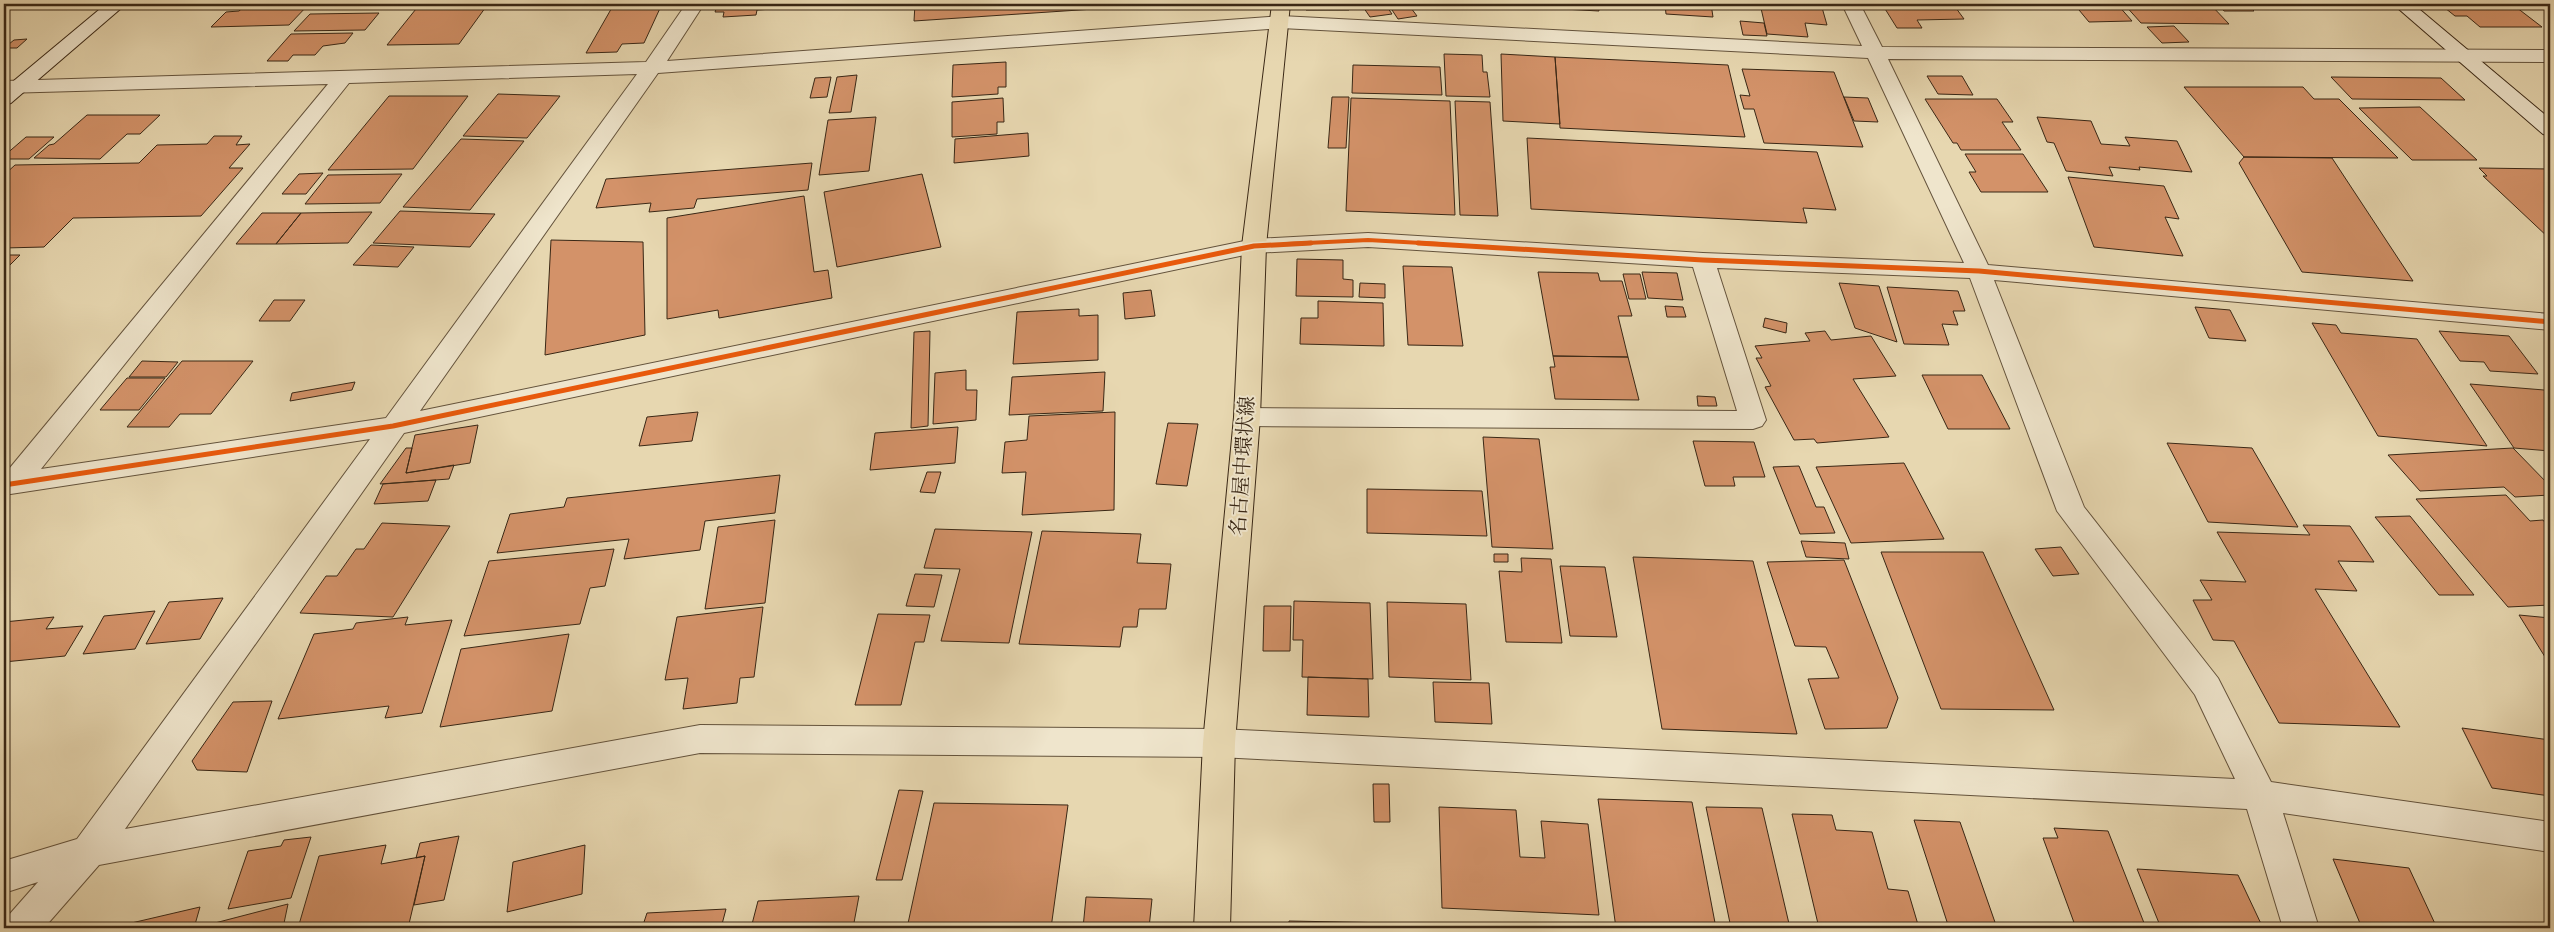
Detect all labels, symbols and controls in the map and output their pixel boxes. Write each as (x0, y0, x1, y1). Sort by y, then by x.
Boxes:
street label: 名古屋中環状線 (1225, 395, 1259, 537)

